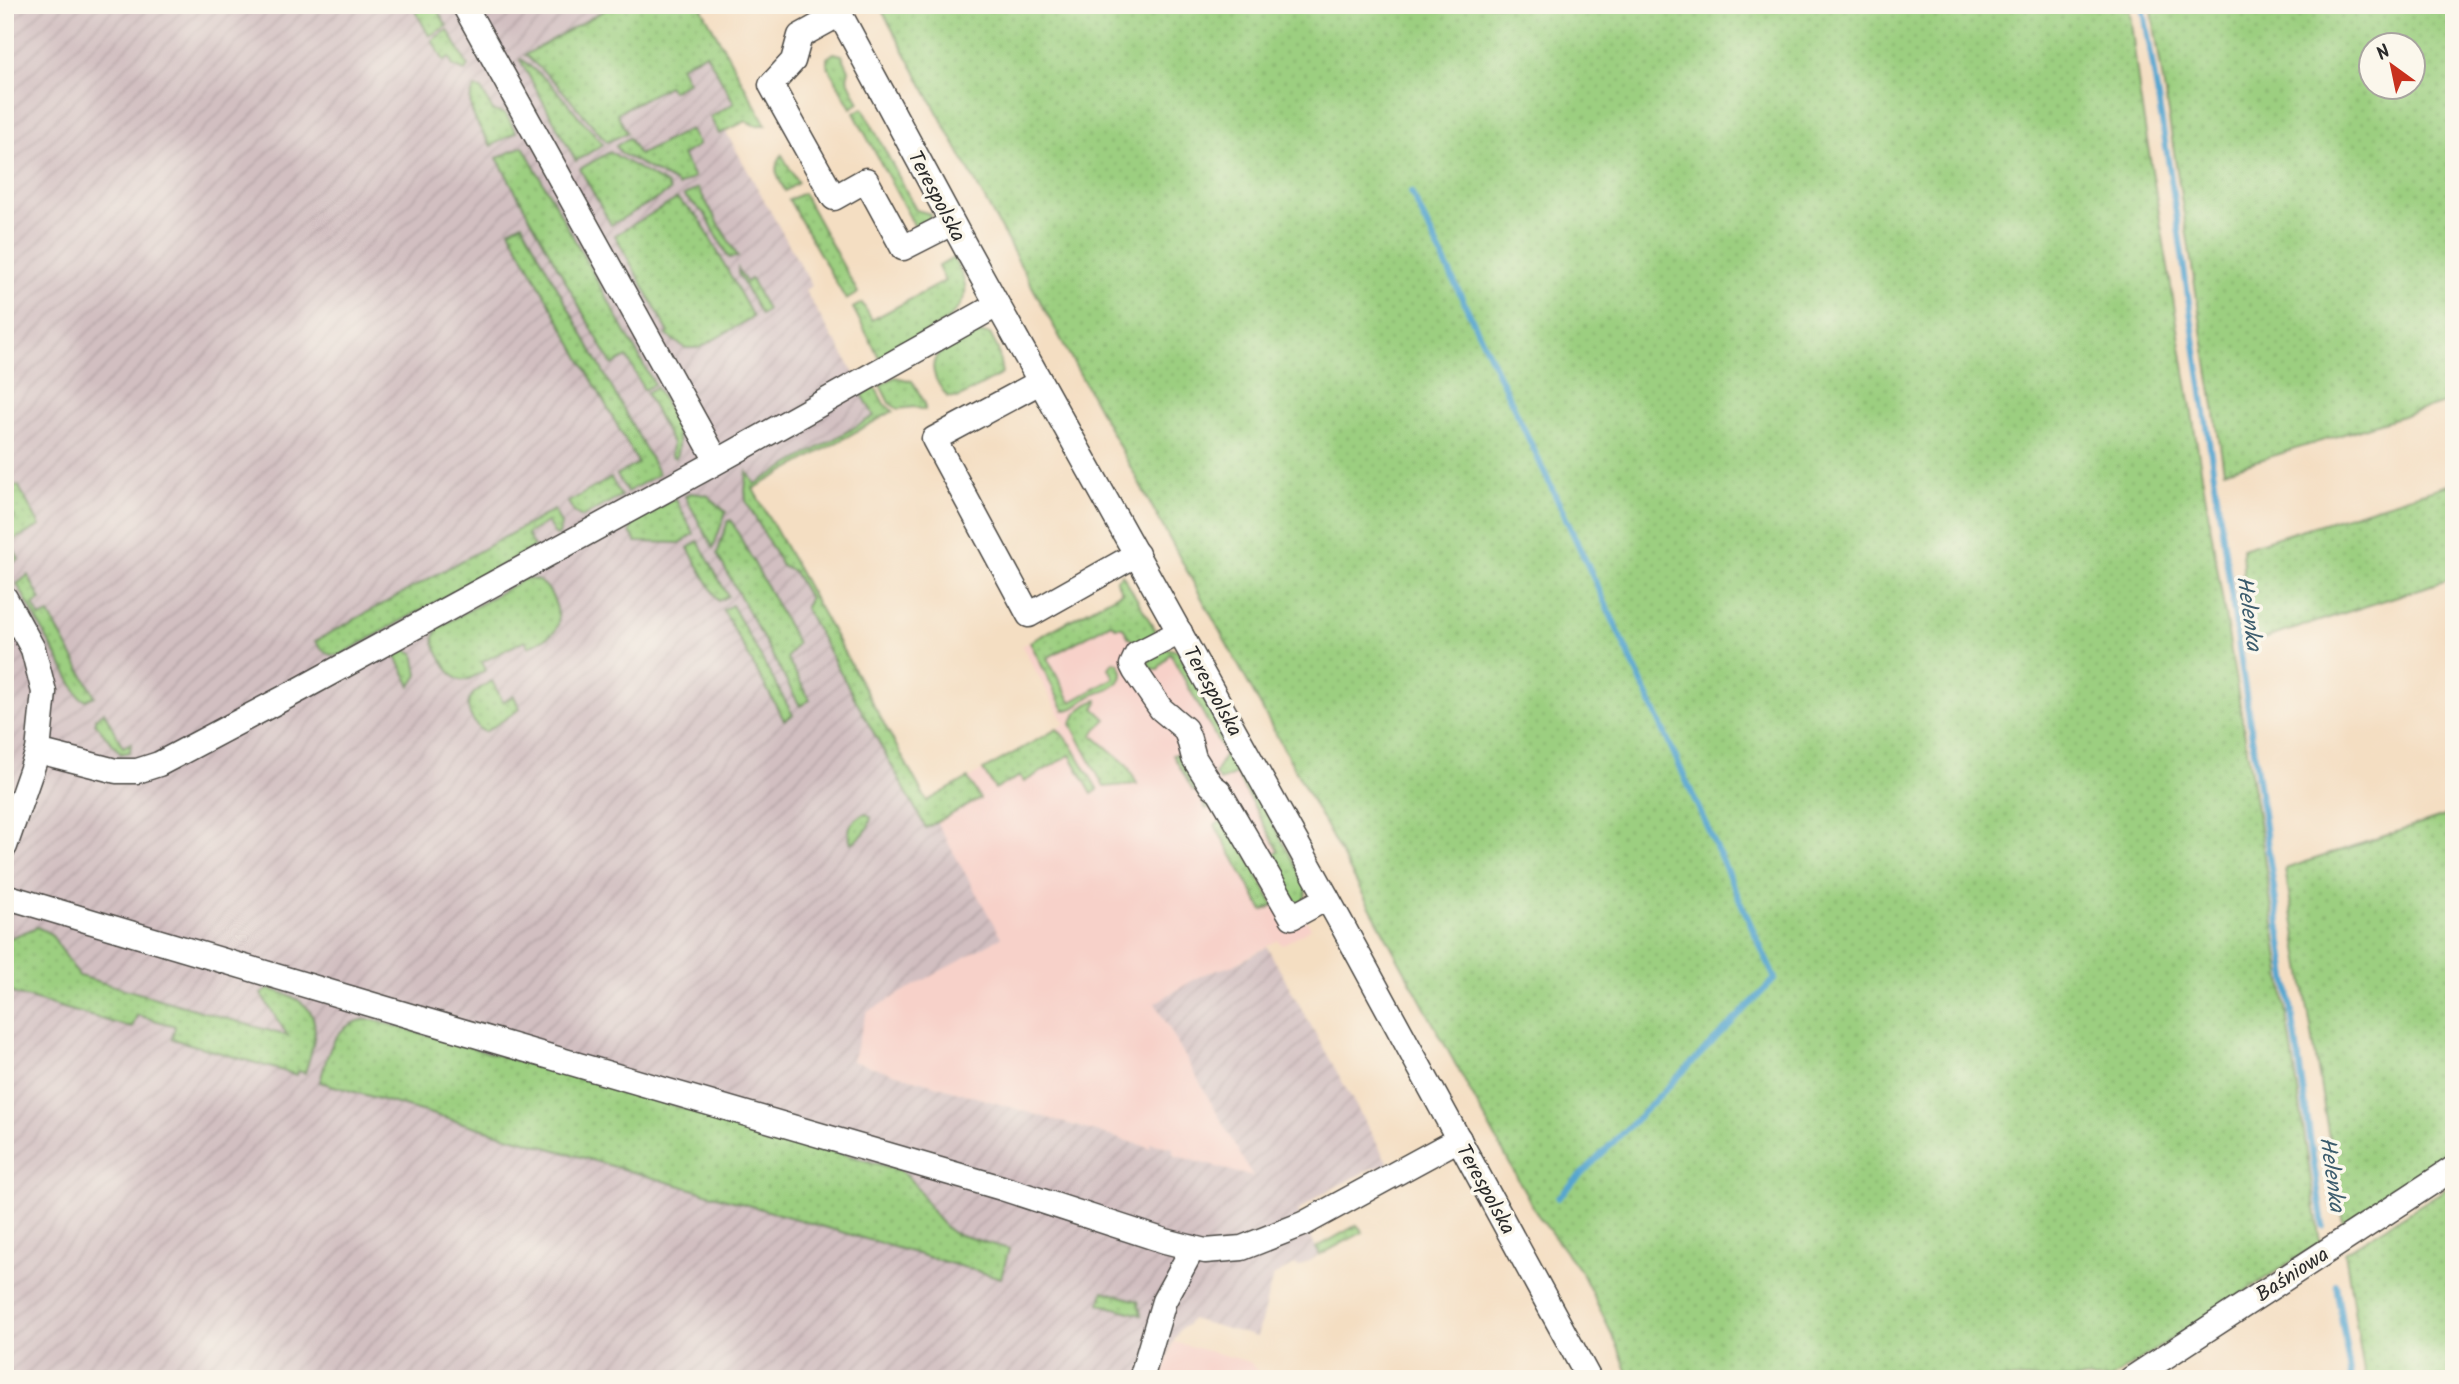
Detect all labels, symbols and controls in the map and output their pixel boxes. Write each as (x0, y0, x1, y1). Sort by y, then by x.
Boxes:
north arrow (2358, 32, 2428, 102)
text: N (2371, 38, 2397, 69)
street label: Terespolska (898, 145, 974, 248)
water label: Helenka (2225, 573, 2271, 655)
street label: Terespolska (1173, 640, 1250, 743)
water label: Helenka (2308, 1134, 2354, 1216)
street label: Terespolska (1446, 1138, 1523, 1241)
street label: Baśniowa (2250, 1239, 2336, 1311)

